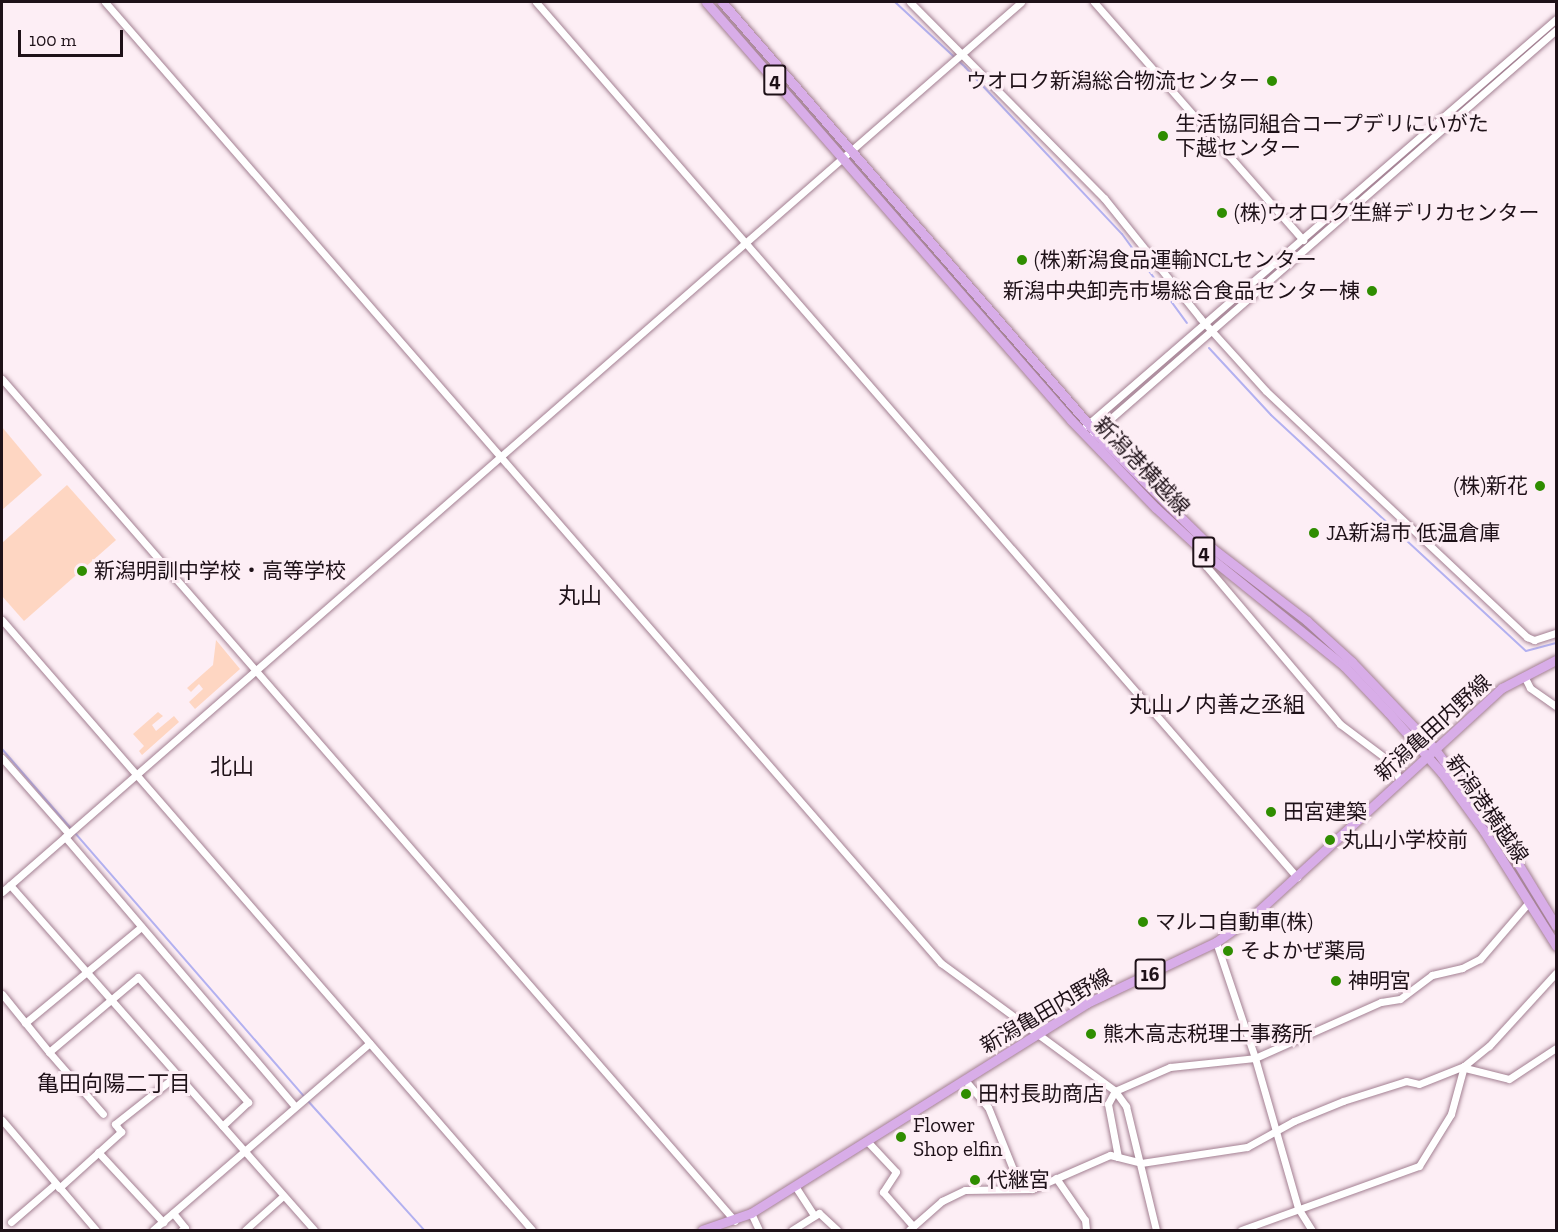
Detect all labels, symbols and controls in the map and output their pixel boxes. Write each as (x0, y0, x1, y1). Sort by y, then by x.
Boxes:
scale bar (21, 18, 126, 56)
text: 100 m (29, 29, 76, 51)
road number: 4 (763, 63, 787, 97)
place label: ウオロク新潟総合物流センター (966, 68, 1260, 94)
marker: ウオロク新潟総合物流センター (1265, 74, 1279, 88)
place label: 生活協同組合コープデリにいがた 下越センター (1175, 111, 1490, 161)
marker: 生活協同組合コープデリにいがた 下越センター (1156, 129, 1170, 143)
place label: (株)ウオロク生鮮デリカセンター (1234, 200, 1540, 226)
marker: (株)ウオロク生鮮デリカセンター (1215, 206, 1229, 220)
place label: (株)新潟食品運輸NCLセンター (1034, 247, 1317, 273)
marker: (株)新潟食品運輸NCLセンター (1015, 253, 1029, 267)
place label: 新潟中央卸売市場総合食品センター棟 (1003, 278, 1360, 304)
marker: 新潟中央卸売市場総合食品センター棟 (1365, 284, 1379, 298)
street label: 新潟港横越線 (1089, 412, 1195, 520)
place label: (株)新花 (1453, 473, 1528, 499)
marker: (株)新花 (1533, 479, 1547, 493)
place label: JA新潟市 低温倉庫 (1326, 520, 1500, 546)
marker: JA新潟市 低温倉庫 (1307, 526, 1321, 540)
road number: 4 (1192, 535, 1216, 569)
place label: 新潟明訓中学校・高等学校 (94, 558, 346, 584)
marker: 新潟明訓中学校・高等学校 (75, 564, 89, 578)
district label: 丸山 (558, 583, 602, 609)
street label: 新潟亀田内野線 (1370, 669, 1496, 787)
district label: 丸山ノ内善之丞組 (1129, 692, 1305, 718)
street label: 新潟港横越線 (1441, 750, 1533, 868)
district label: 北山 (210, 754, 254, 780)
place label: 田宮建築 (1283, 799, 1367, 825)
marker: 田宮建築 (1264, 805, 1278, 819)
place label: 丸山小学校前 (1342, 827, 1468, 853)
marker: 丸山小学校前 (1323, 833, 1337, 847)
place label: マルコ自動車(株) (1155, 909, 1314, 935)
marker: マルコ自動車(株) (1136, 915, 1150, 929)
place label: そよかぜ薬局 (1240, 938, 1366, 964)
marker: そよかぜ薬局 (1221, 944, 1235, 958)
road number: 16 (1134, 957, 1166, 991)
street label: 新潟亀田内野線 (976, 963, 1116, 1059)
place label: 神明宮 (1348, 968, 1411, 994)
marker: 神明宮 (1329, 974, 1343, 988)
place label: 熊木高志税理士事務所 (1103, 1021, 1313, 1047)
marker: 熊木高志税理士事務所 (1084, 1027, 1098, 1041)
district label: 亀田向陽二丁目 (37, 1071, 191, 1097)
place label: 田村長助商店 (978, 1081, 1104, 1107)
marker: 田村長助商店 (959, 1087, 973, 1101)
place label: Flower Shop elfin (913, 1112, 1002, 1162)
marker: Flower Shop elfin (894, 1130, 908, 1144)
place label: 代継宮 (987, 1167, 1050, 1193)
marker: 代継宮 (968, 1173, 982, 1187)

